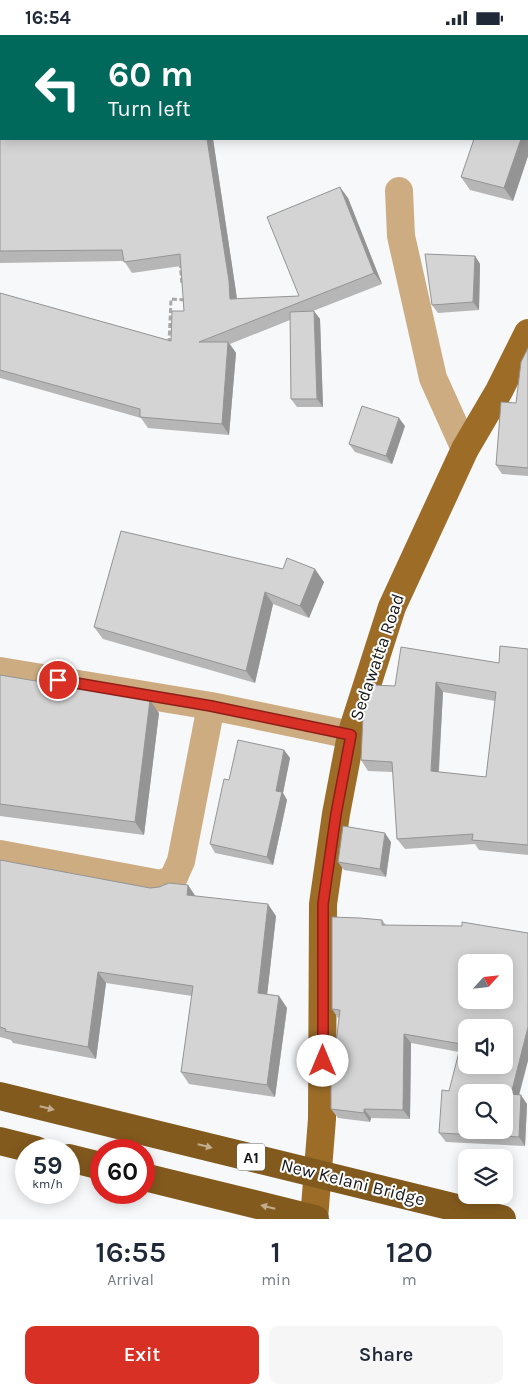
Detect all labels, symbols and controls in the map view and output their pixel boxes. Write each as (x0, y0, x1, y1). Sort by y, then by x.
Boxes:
text: 16:54 (25, 7, 71, 29)
text: 60 m (108, 54, 193, 95)
icon: left (25, 55, 90, 120)
text: Turn left (108, 96, 191, 122)
street label: Sedawatta Road (345, 591, 409, 723)
pin (37, 659, 79, 701)
icon: arrive (44, 666, 72, 694)
north arrow (458, 954, 512, 1009)
map controls (458, 954, 513, 1204)
button: sound (458, 1019, 513, 1074)
position arrow (296, 1034, 348, 1086)
button: search (458, 1084, 513, 1139)
one-way arrow (40, 1104, 55, 1112)
speed limit sign: 60 (90, 1139, 155, 1204)
one-way arrow (198, 1142, 213, 1150)
road number: A1 (237, 1143, 265, 1171)
button: layers (458, 1149, 513, 1204)
text: 59 (33, 1151, 62, 1180)
street label: New Kelani Bridge (279, 1153, 427, 1211)
text: km/h (32, 1177, 63, 1191)
one-way arrow (260, 1203, 275, 1211)
text: 16:55 (95, 1234, 166, 1270)
text: 1 (271, 1234, 281, 1270)
text: 120 (386, 1234, 433, 1270)
text: Arrival (107, 1270, 154, 1289)
text: min (261, 1270, 291, 1289)
text: m (402, 1270, 417, 1289)
button: Exit (25, 1326, 259, 1384)
button: Share (269, 1326, 503, 1384)

